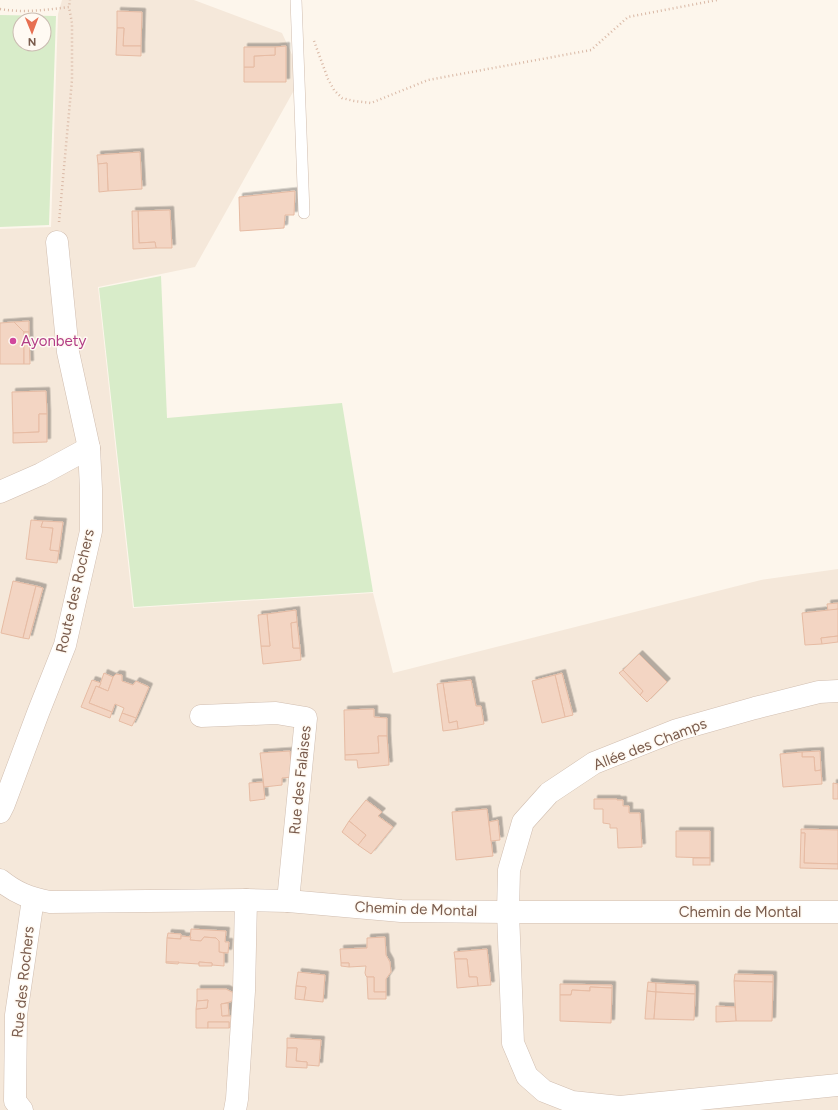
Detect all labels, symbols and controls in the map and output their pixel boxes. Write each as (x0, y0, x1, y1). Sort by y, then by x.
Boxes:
north arrow (12, 12, 52, 52)
text: N (28, 35, 37, 48)
place label: Ayonbety (21, 332, 86, 350)
marker: Ayonbety (8, 336, 18, 346)
street label: Route des Rochers (52, 527, 98, 655)
street label: Allée des Champs (591, 714, 709, 774)
street label: Rue des Falaises (285, 725, 315, 835)
street label: Chemin de Montal (354, 898, 478, 920)
street label: Chemin de Montal (679, 903, 801, 921)
street label: Rue des Rochers (8, 925, 38, 1039)

